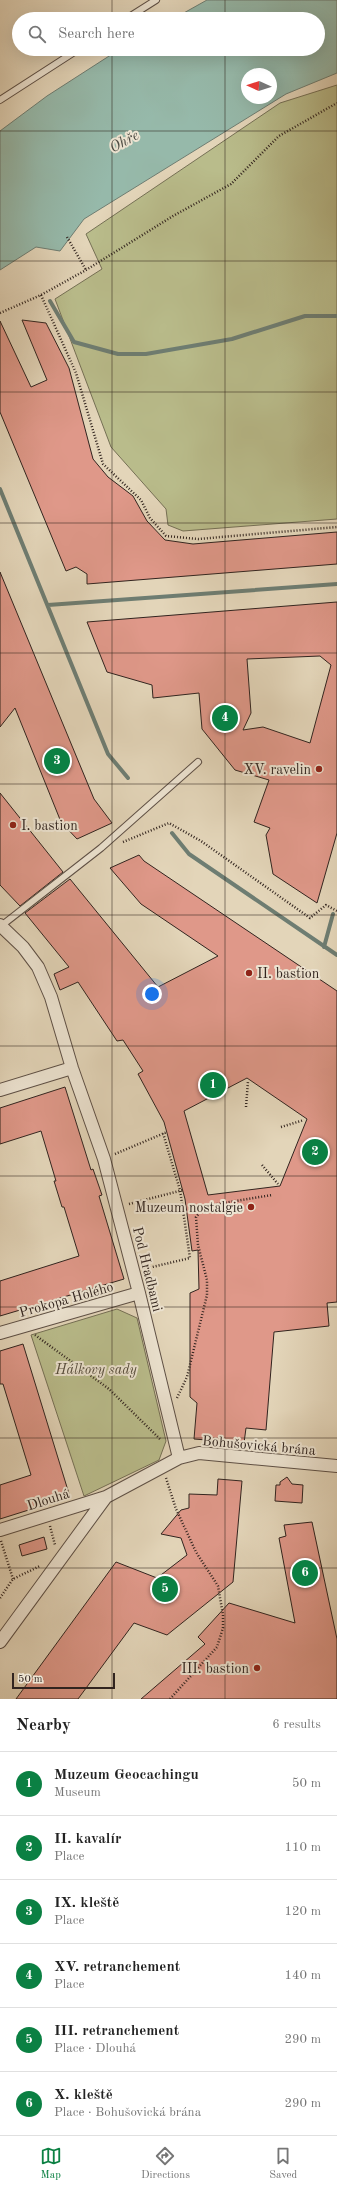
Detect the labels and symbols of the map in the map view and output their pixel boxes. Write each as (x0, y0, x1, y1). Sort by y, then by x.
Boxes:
north arrow (241, 68, 277, 104)
water label: Ohře (108, 128, 142, 156)
pin: 4 (212, 703, 238, 733)
pin: 3 (44, 746, 70, 776)
place label: XV. ravelin (243, 763, 311, 777)
marker: XV. ravelin (314, 764, 324, 774)
place label: I. bastion (21, 819, 78, 833)
marker: I. bastion (8, 820, 18, 830)
place label: II. bastion (257, 967, 320, 981)
marker: II. bastion (244, 968, 254, 978)
your location (142, 984, 162, 1004)
pin: 1 (200, 1070, 226, 1100)
pin: 2 (302, 1137, 328, 1167)
place label: Muzeum nostalgie (135, 1201, 243, 1215)
marker: Muzeum nostalgie (246, 1202, 256, 1212)
street label: Pod Hradbami (130, 1225, 164, 1313)
street label: Prokopa Holého (18, 1280, 115, 1320)
park label: Hálkovy sady (54, 1363, 138, 1378)
street label: Bohušovická brána (202, 1434, 316, 1458)
street label: Dlouhá (25, 1487, 71, 1513)
pin: 6 (292, 1558, 318, 1588)
pin: 5 (152, 1574, 178, 1604)
place label: III. bastion (181, 1662, 249, 1676)
marker: III. bastion (252, 1663, 262, 1673)
scale bar (12, 1671, 115, 1690)

